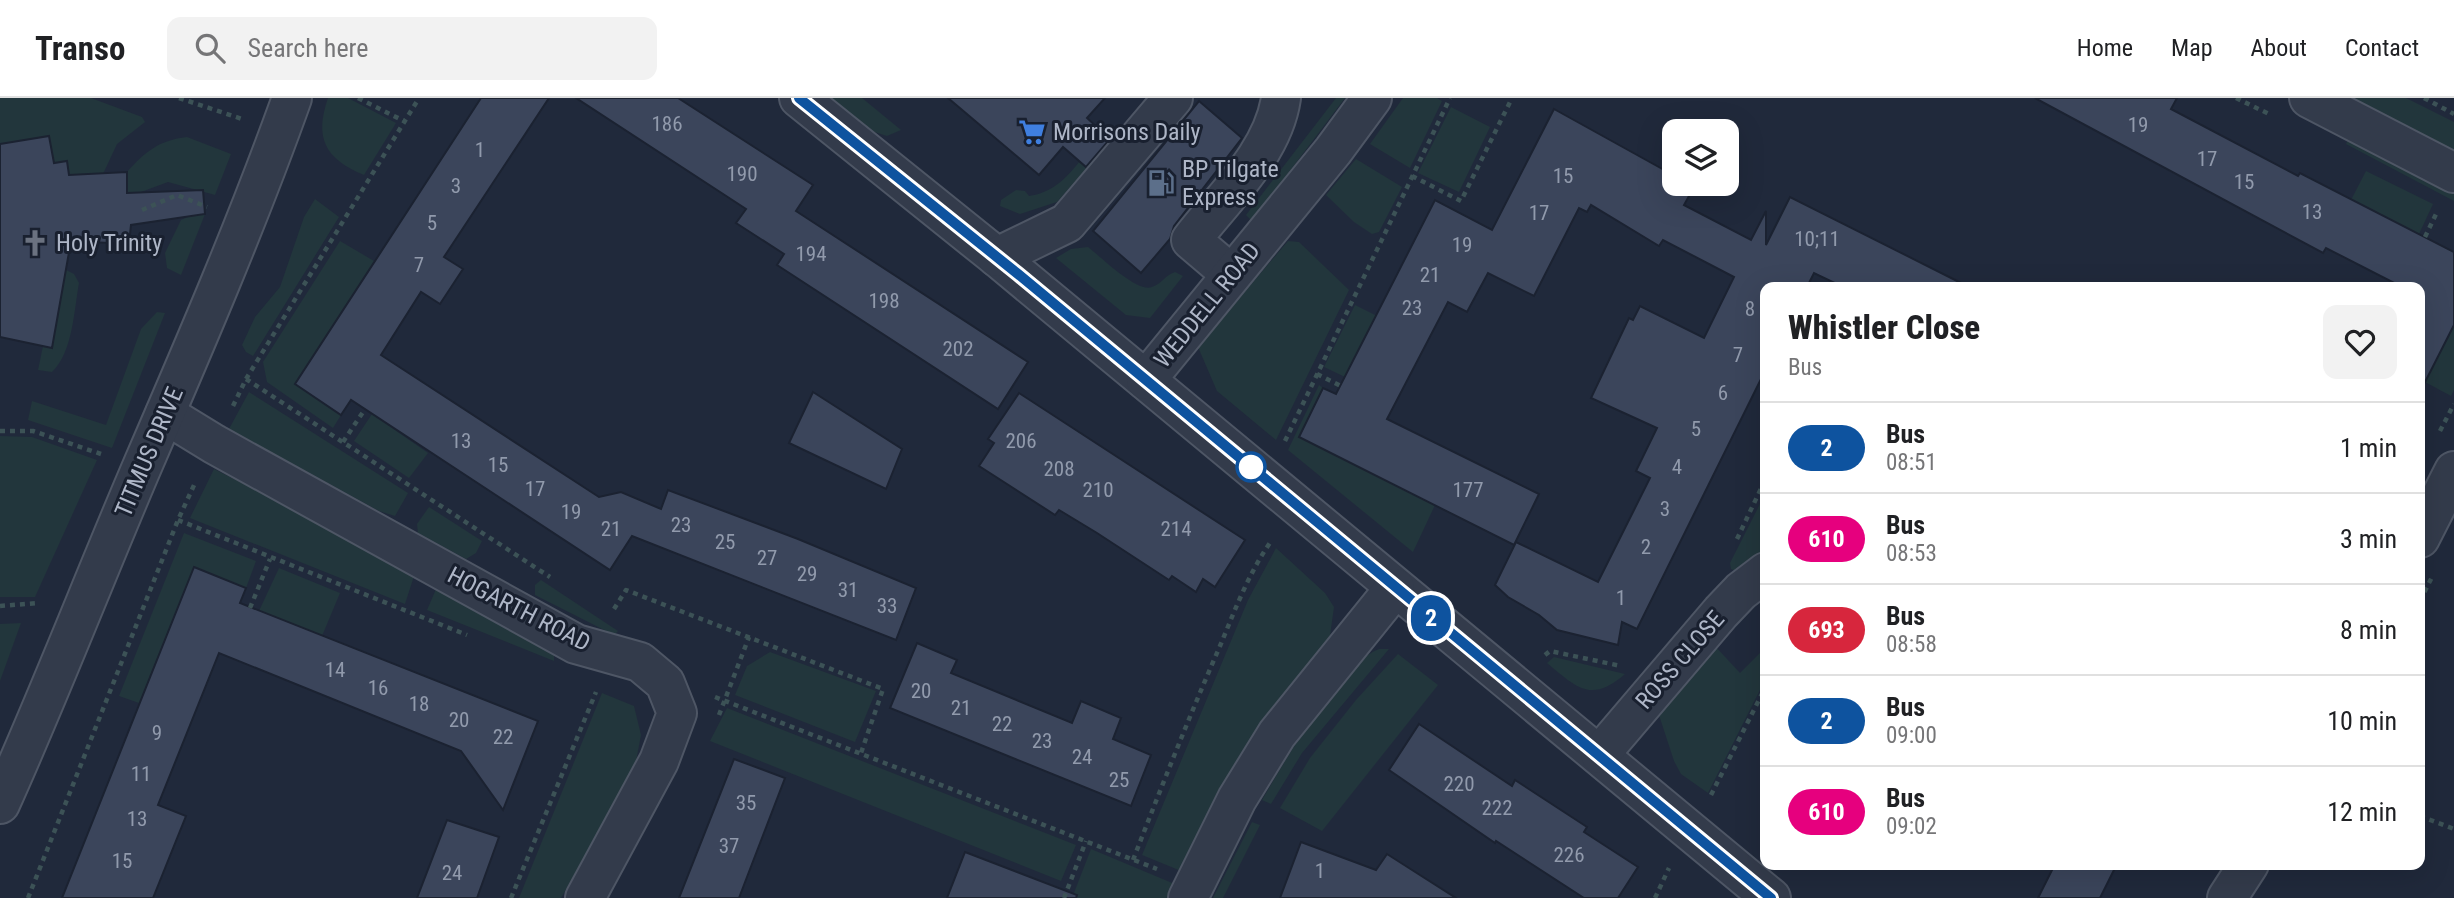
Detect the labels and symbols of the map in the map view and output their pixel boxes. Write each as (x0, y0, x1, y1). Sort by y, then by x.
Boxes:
house number: 186 (651, 112, 683, 136)
house number: 19 (2128, 113, 2148, 137)
supermarket icon: Morrisons Daily (1017, 117, 1047, 147)
place label: Morrisons Daily (1053, 118, 1201, 146)
house number: 1 (475, 138, 485, 162)
house number: 17 (2197, 147, 2217, 171)
place label: BP Tilgate Express (1182, 155, 1279, 211)
house number: 190 (726, 162, 758, 186)
house number: 15 (1553, 164, 1573, 188)
fuel station icon: BP Tilgate Express (1146, 168, 1176, 198)
house number: 15 (2234, 170, 2254, 194)
house number: 3 (451, 174, 461, 198)
house number: 13 (2302, 200, 2322, 224)
house number: 17 (1529, 201, 1549, 225)
house number: 5 (427, 211, 437, 235)
house number: 10;11 (1794, 227, 1840, 251)
church icon: Holy Trinity (20, 228, 50, 258)
place label: Holy Trinity (56, 229, 162, 257)
house number: 19 (1452, 233, 1472, 257)
street label: WEDDELL ROAD (1148, 237, 1266, 373)
house number: 194 (795, 242, 827, 266)
house number: 7 (414, 253, 424, 277)
house number: 21 (1420, 263, 1440, 287)
house number: 198 (868, 289, 900, 313)
house number: 23 (1402, 296, 1422, 320)
house number: 8 (1745, 297, 1755, 321)
house number: 202 (942, 337, 974, 361)
house number: 7 (1733, 343, 1743, 367)
house number: 6 (1718, 381, 1728, 405)
street label: TITMUS DRIVE (109, 383, 189, 521)
house number: 5 (1691, 417, 1701, 441)
house number: 13 (451, 429, 471, 453)
house number: 206 (1005, 429, 1037, 453)
unlabelled marker (1236, 452, 1266, 482)
house number: 15 (488, 453, 508, 477)
house number: 4 (1672, 455, 1682, 479)
house number: 208 (1043, 457, 1075, 481)
house number: 17 (525, 477, 545, 501)
house number: 210 (1082, 478, 1114, 502)
house number: 177 (1452, 478, 1484, 502)
house number: 3 (1660, 497, 1670, 521)
house number: 19 (561, 500, 581, 524)
house number: 23 (671, 513, 691, 537)
house number: 21 (601, 517, 621, 541)
house number: 214 (1160, 517, 1192, 541)
house number: 25 (715, 530, 735, 554)
house number: 2 (1641, 535, 1651, 559)
house number: 27 (757, 546, 777, 570)
street label: HOGARTH ROAD (443, 561, 595, 657)
house number: 29 (797, 562, 817, 586)
house number: 31 (838, 578, 858, 602)
house number: 1 (1616, 586, 1626, 610)
house number: 33 (877, 594, 897, 618)
line badge: 2 (1408, 595, 1454, 641)
street label: ROSS CLOSE (1630, 605, 1730, 715)
house number: 14 (325, 658, 345, 682)
house number: 16 (368, 676, 388, 700)
house number: 20 (911, 679, 931, 703)
house number: 18 (409, 692, 429, 716)
house number: 21 (951, 696, 971, 720)
house number: 20 (449, 708, 469, 732)
house number: 22 (992, 712, 1012, 736)
house number: 9 (152, 721, 162, 745)
house number: 22 (493, 725, 513, 749)
house number: 23 (1032, 729, 1052, 753)
house number: 24 (1072, 745, 1092, 769)
house number: 11 (131, 762, 151, 786)
house number: 25 (1109, 768, 1129, 792)
house number: 220 (1443, 772, 1475, 796)
house number: 35 (736, 791, 756, 815)
house number: 222 (1481, 796, 1513, 820)
house number: 13 (127, 807, 147, 831)
house number: 37 (719, 834, 739, 858)
house number: 226 (1553, 843, 1585, 867)
house number: 15 (112, 849, 132, 873)
house number: 1 (1315, 859, 1325, 883)
house number: 24 (442, 861, 462, 885)

